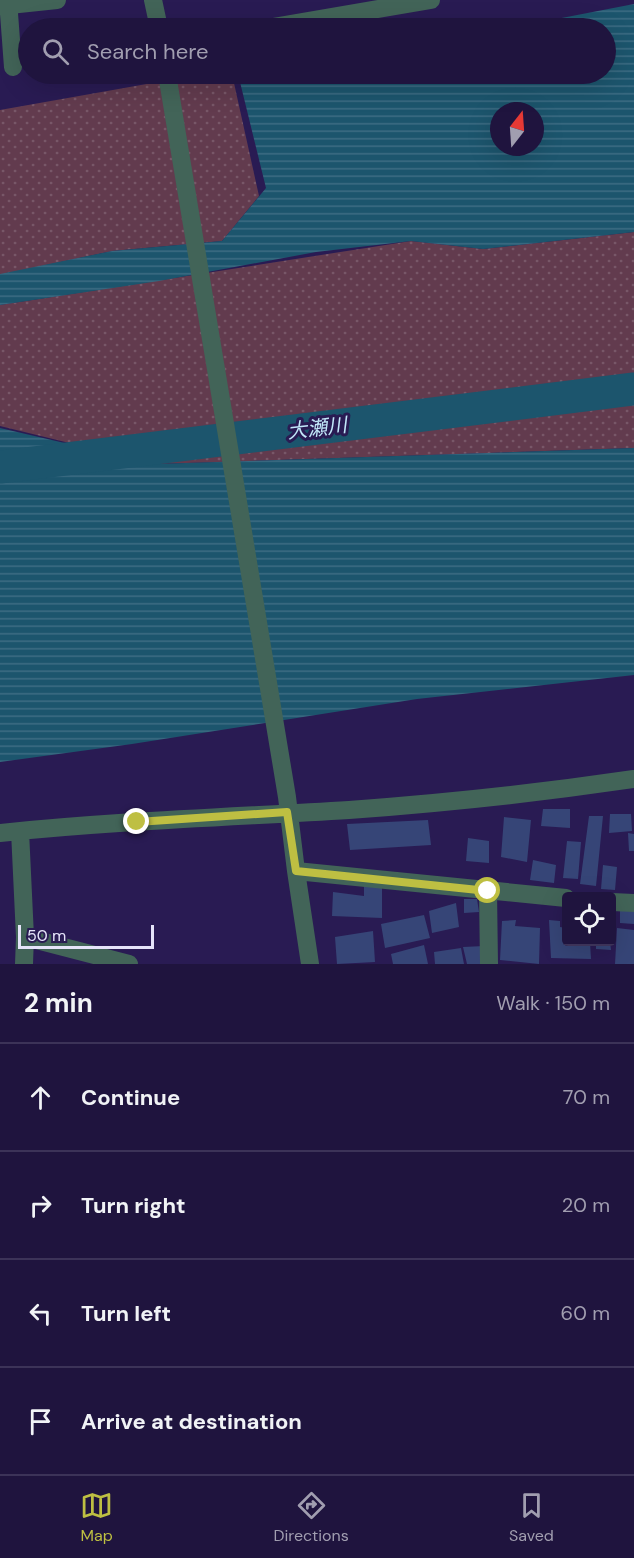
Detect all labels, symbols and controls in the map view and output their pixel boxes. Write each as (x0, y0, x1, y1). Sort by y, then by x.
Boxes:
search box (18, 18, 616, 84)
icon: search (39, 35, 72, 68)
text: Search here (87, 37, 208, 66)
north arrow (490, 102, 544, 156)
water label: 大瀬川 (286, 411, 350, 445)
route end (123, 808, 149, 834)
route start (474, 877, 500, 903)
map controls (562, 892, 616, 946)
button: locate (562, 892, 616, 946)
scale bar (18, 922, 154, 950)
text: 50 m (27, 925, 66, 946)
text: 2 min (24, 986, 93, 1020)
text: Walk · 150 m (496, 990, 610, 1016)
icon: ahead (24, 1081, 57, 1114)
text: Continue (81, 1083, 180, 1112)
text: 70 m (563, 1084, 610, 1110)
icon: right (24, 1189, 57, 1222)
text: Turn right (81, 1191, 186, 1220)
text: 20 m (562, 1192, 610, 1218)
icon: left (24, 1297, 57, 1330)
text: Turn left (81, 1299, 171, 1328)
text: 60 m (561, 1300, 610, 1326)
icon: arrive (24, 1405, 57, 1438)
text: Arrive at destination (81, 1407, 302, 1436)
tab: Map (80, 1489, 113, 1546)
tab: Directions (273, 1489, 349, 1546)
tab: Saved (509, 1489, 554, 1546)

